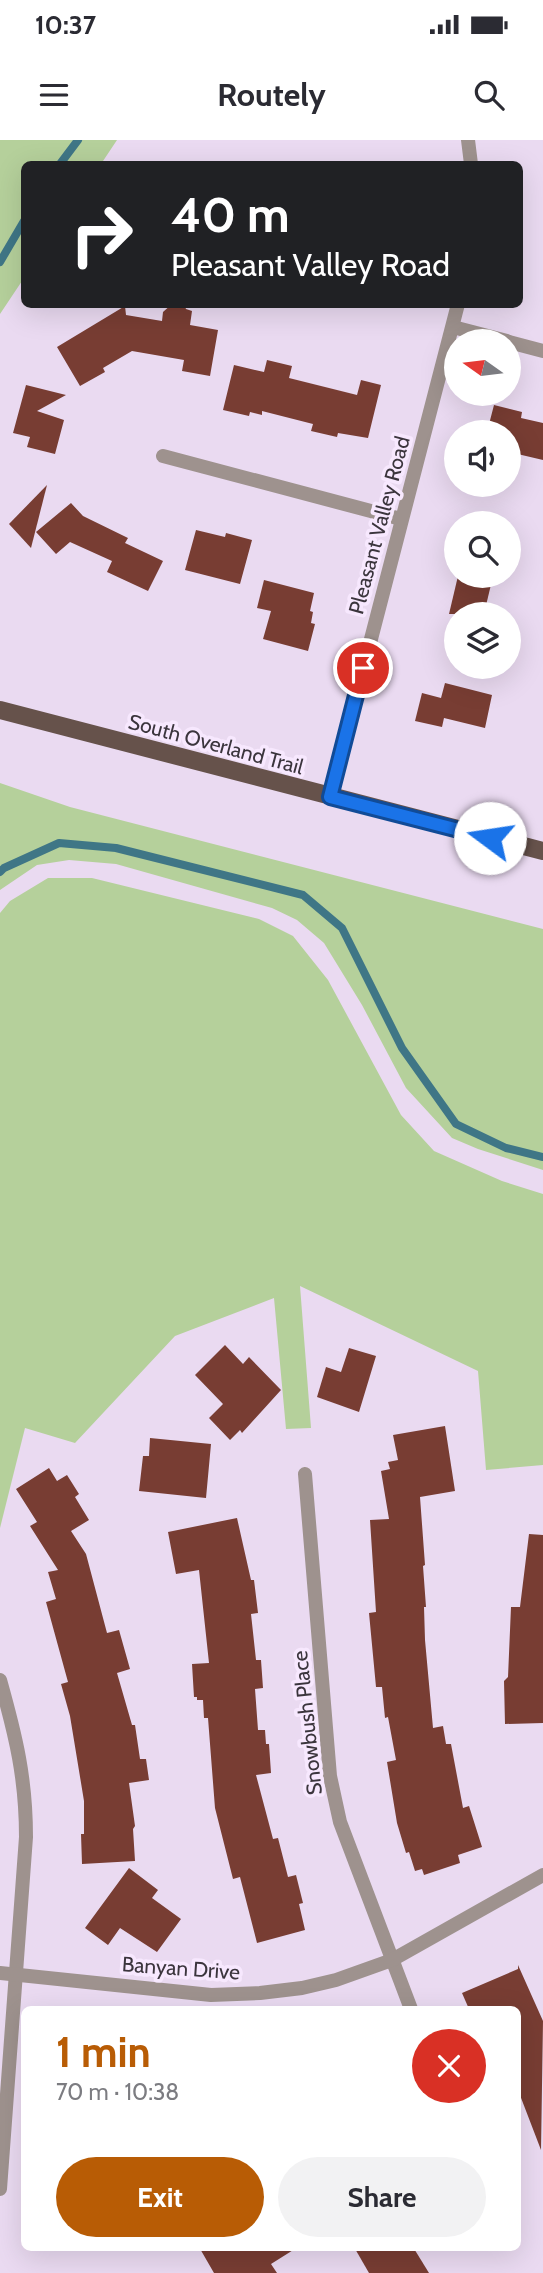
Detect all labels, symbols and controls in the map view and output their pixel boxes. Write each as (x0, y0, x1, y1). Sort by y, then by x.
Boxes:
text: 10:37 (35, 9, 96, 41)
text: Routely (217, 75, 326, 114)
icon: menu (35, 76, 73, 114)
icon: search (470, 76, 508, 114)
text: 40 m (171, 185, 290, 244)
icon: right (56, 189, 147, 280)
text: Pleasant Valley Road (171, 245, 450, 284)
north arrow (444, 329, 522, 406)
map controls (444, 329, 521, 679)
button: sound (444, 420, 521, 497)
street label: Pleasant Valley Road (343, 433, 415, 617)
button: search (444, 511, 521, 588)
button: layers (444, 602, 521, 679)
pin (333, 638, 393, 698)
icon: arrive (344, 649, 382, 687)
street label: South Overland Trail (126, 709, 306, 779)
position arrow (453, 801, 527, 875)
street label: Snowbush Place (287, 1649, 327, 1796)
street label: Banyan Drive (121, 1951, 241, 1985)
text: 1 min (56, 2026, 151, 2078)
button: close (412, 2029, 486, 2103)
text: 70 m · 10:38 (56, 2078, 179, 2106)
button: Exit (56, 2157, 264, 2237)
button: Share (278, 2157, 486, 2237)

